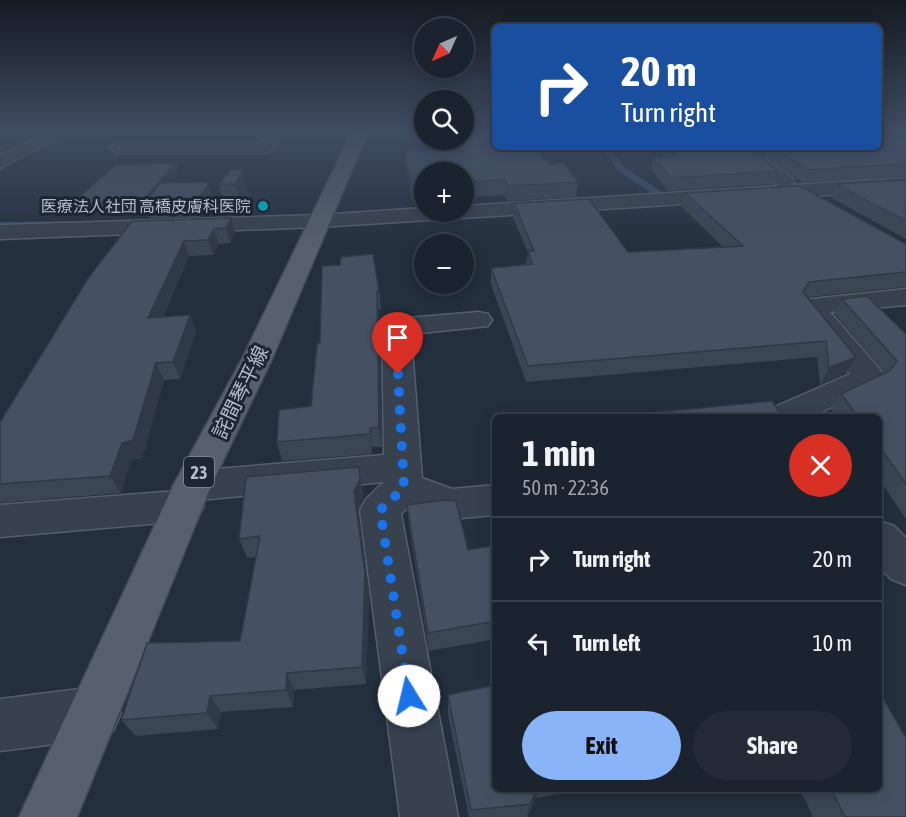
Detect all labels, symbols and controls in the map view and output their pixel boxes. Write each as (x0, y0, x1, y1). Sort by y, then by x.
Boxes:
north arrow (414, 18, 474, 78)
map controls (414, 18, 474, 294)
text: 20 m (621, 47, 696, 95)
icon: right (522, 48, 600, 126)
button: search (414, 90, 474, 150)
text: Turn right (621, 97, 716, 128)
button: + (414, 162, 474, 222)
place label: 医療法人社団 高橋皮膚科医院 (41, 197, 251, 215)
marker: 医療法人社団 高橋皮膚科医院 (256, 199, 270, 213)
button: − (414, 234, 474, 294)
pin (372, 312, 423, 374)
icon: arrive (381, 321, 414, 354)
street label: 詫間琴平線 (208, 342, 272, 442)
text: 1 min (522, 432, 596, 474)
button: close (789, 434, 852, 497)
road number: 23 (184, 457, 214, 487)
text: 50 m · 22:36 (522, 476, 609, 499)
icon: right (522, 543, 555, 576)
text: Turn right (573, 546, 650, 572)
text: 20 m (812, 546, 852, 572)
icon: left (522, 627, 555, 660)
text: Turn left (573, 630, 640, 656)
text: 10 m (812, 630, 852, 656)
position arrow (377, 664, 441, 728)
button: Exit (522, 711, 681, 780)
button: Share (693, 711, 852, 780)

